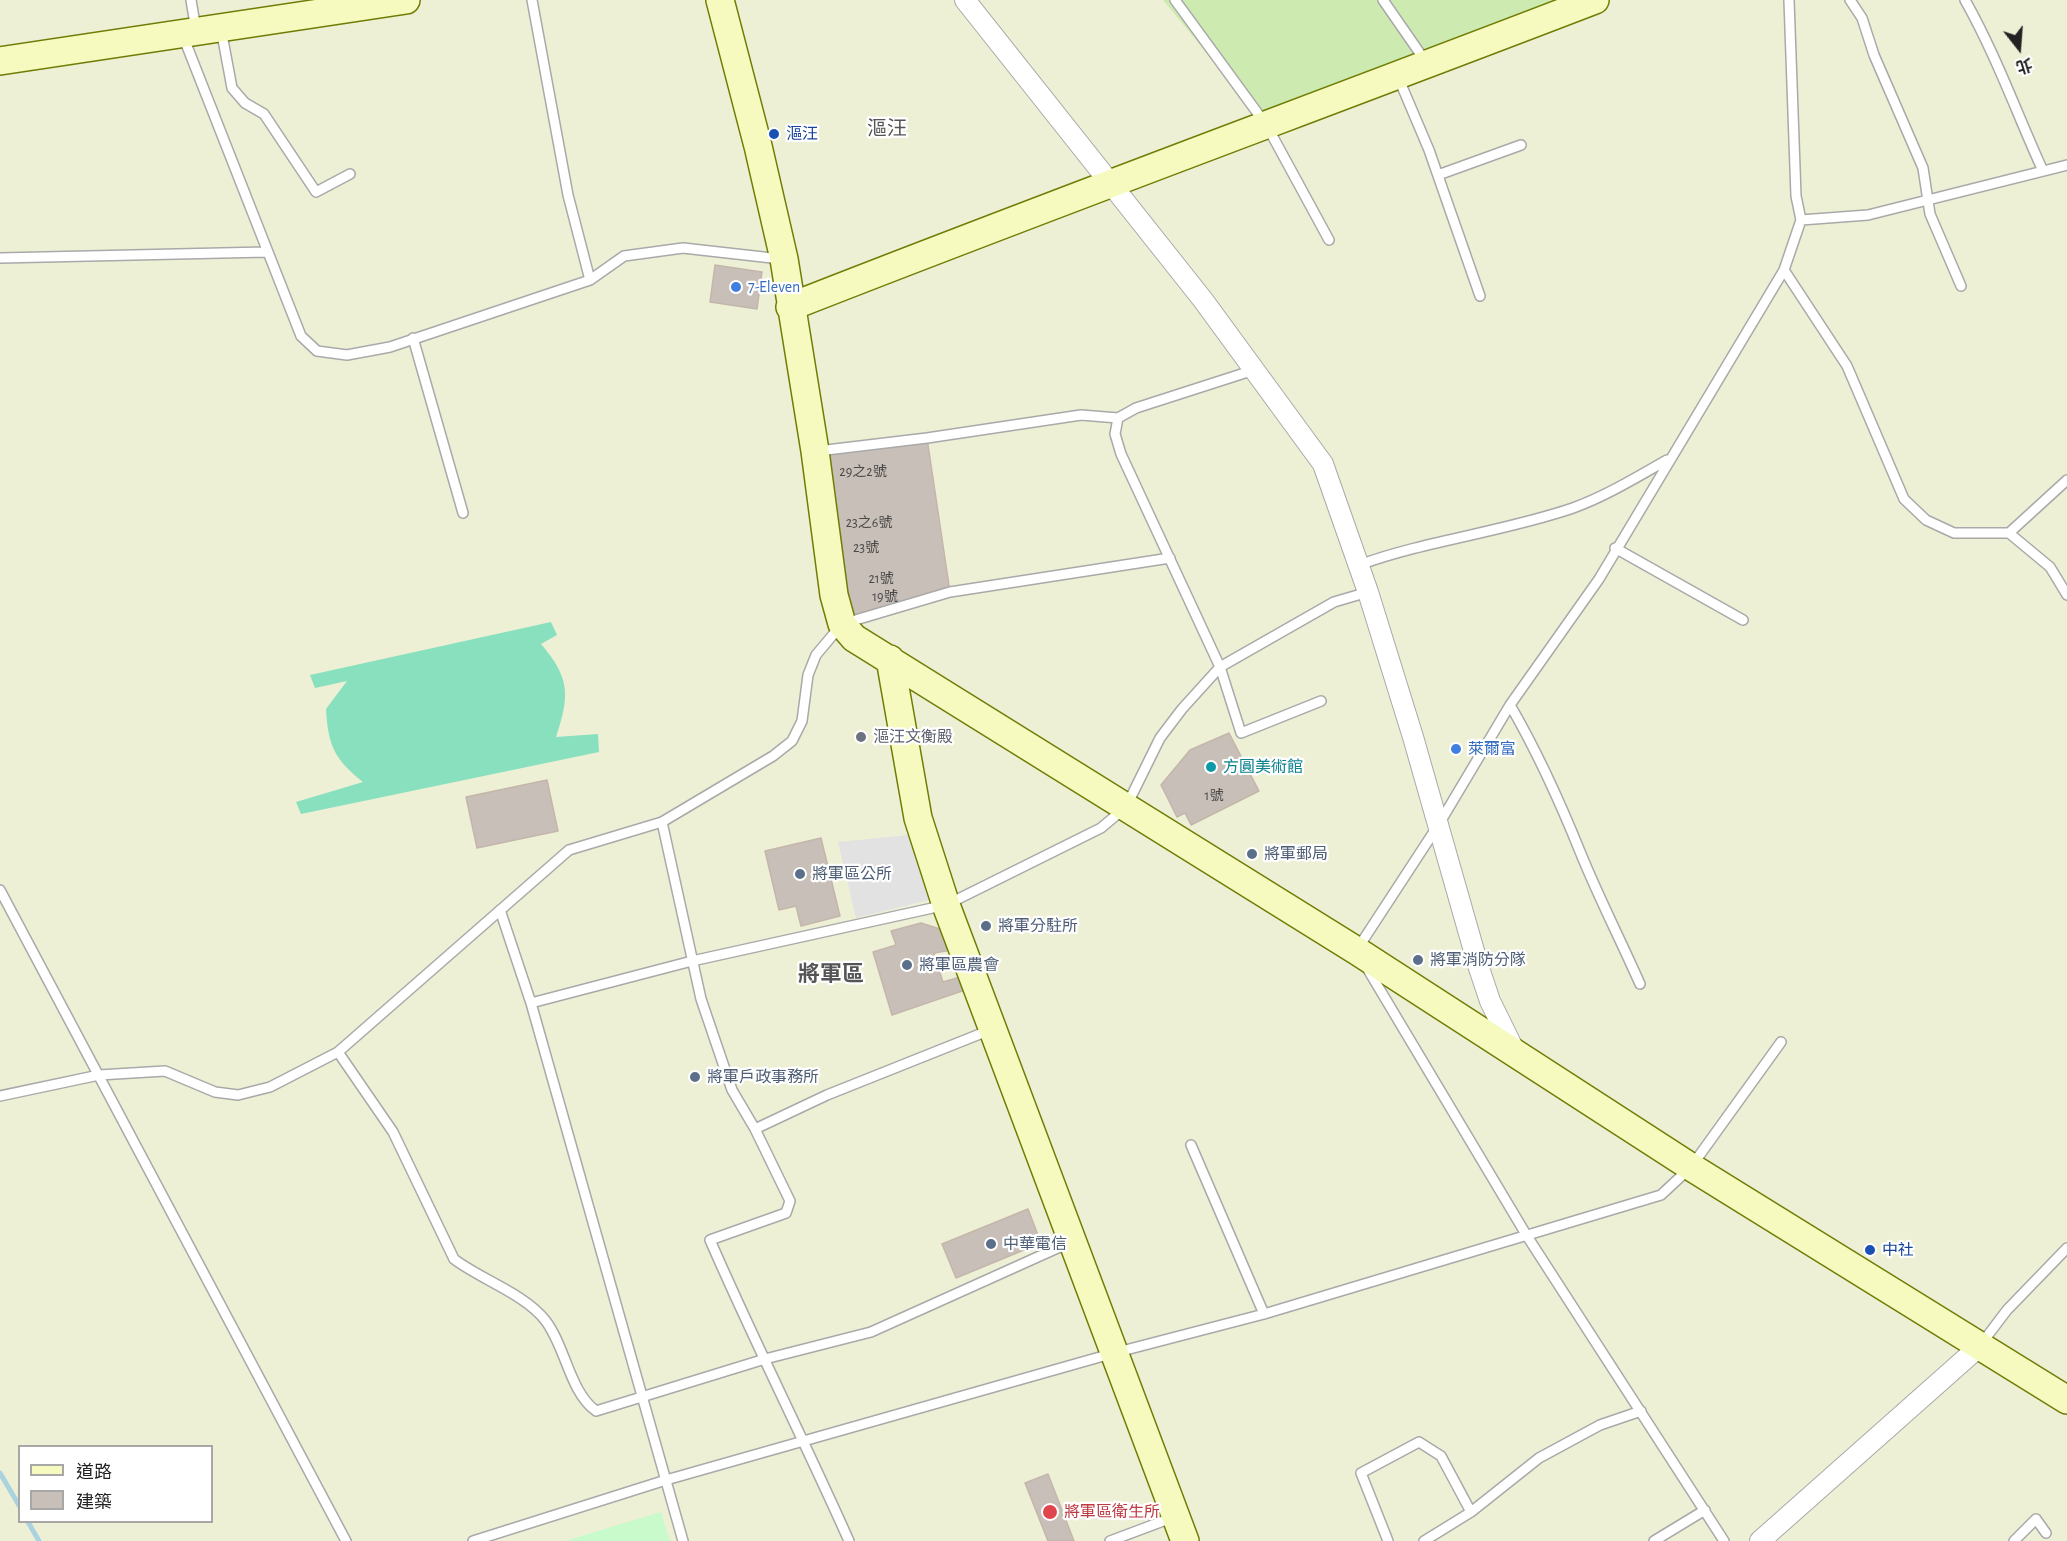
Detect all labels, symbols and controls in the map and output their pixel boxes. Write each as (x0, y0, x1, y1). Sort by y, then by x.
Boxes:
north arrow (1989, 18, 2049, 78)
text: 北 (2014, 55, 2034, 75)
district label: 漚汪 (867, 117, 907, 141)
place label: 漚汪 (786, 124, 818, 144)
marker: 漚汪 (767, 127, 781, 141)
place label: 7-Eleven (748, 277, 800, 297)
marker: 7-Eleven (729, 280, 743, 294)
house number: 29之2號 (839, 464, 887, 480)
house number: 23之6號 (846, 515, 892, 531)
house number: 23號 (853, 540, 879, 556)
house number: 21號 (868, 571, 894, 587)
house number: 19號 (872, 589, 898, 605)
place label: 漚汪文衡殿 (873, 727, 953, 747)
marker: 漚汪文衡殿 (854, 730, 868, 744)
place label: 萊爾富 (1468, 739, 1516, 759)
marker: 萊爾富 (1449, 742, 1463, 756)
place label: 方圓美術館 (1223, 757, 1303, 777)
marker: 方圓美術館 (1204, 760, 1218, 774)
house number: 1號 (1205, 788, 1223, 804)
place label: 將軍郵局 (1264, 844, 1328, 864)
marker: 將軍郵局 (1245, 847, 1259, 861)
place label: 將軍區公所 (812, 864, 892, 884)
marker: 將軍區公所 (793, 867, 807, 881)
place label: 將軍分駐所 (998, 916, 1078, 936)
marker: 將軍分駐所 (979, 919, 993, 933)
place label: 將軍消防分隊 (1430, 950, 1526, 970)
marker: 將軍消防分隊 (1411, 953, 1425, 967)
place label: 將軍區農會 (919, 955, 999, 975)
marker: 將軍區農會 (900, 958, 914, 972)
district label: 將軍區 (798, 961, 864, 987)
place label: 將軍戶政事務所 (707, 1067, 819, 1087)
marker: 將軍戶政事務所 (688, 1070, 702, 1084)
place label: 中華電信 (1003, 1234, 1067, 1254)
marker: 中華電信 (984, 1237, 998, 1251)
place label: 中社 (1882, 1240, 1914, 1260)
marker: 中社 (1863, 1243, 1877, 1257)
legend (18, 1445, 213, 1523)
text: 道路 (76, 1464, 112, 1482)
text: 建築 (76, 1494, 112, 1512)
place label: 將軍區衛生所 (1064, 1502, 1160, 1522)
marker: 將軍區衛生所 (1041, 1503, 1059, 1521)

